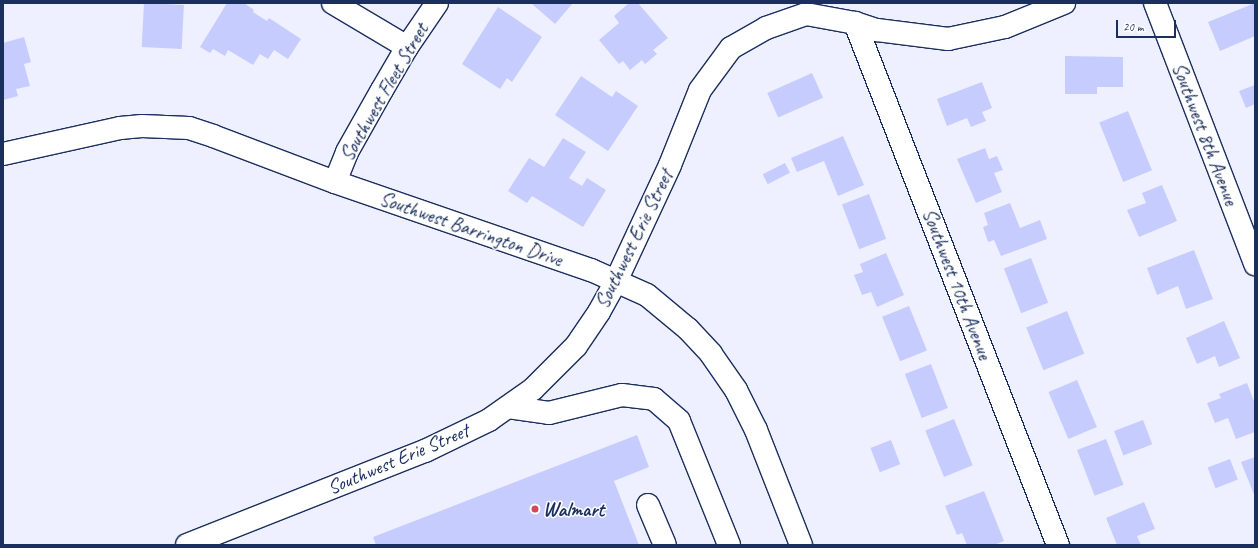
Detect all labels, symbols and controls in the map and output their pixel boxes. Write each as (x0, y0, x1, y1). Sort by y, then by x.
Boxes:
scale bar (1118, 12, 1178, 38)
street label: Southwest Fleet Street (335, 19, 433, 165)
text: 20 m (1123, 19, 1143, 35)
street label: Southwest 8th Avenue (1167, 60, 1243, 208)
street label: Southwest Erie Street (590, 166, 678, 312)
street label: Southwest Barrington Drive (377, 186, 565, 272)
street label: Southwest 10th Avenue (917, 205, 997, 363)
street label: Southwest Erie Street (324, 418, 472, 500)
place label: Walmart (543, 497, 604, 521)
marker: Walmart (530, 504, 540, 514)

